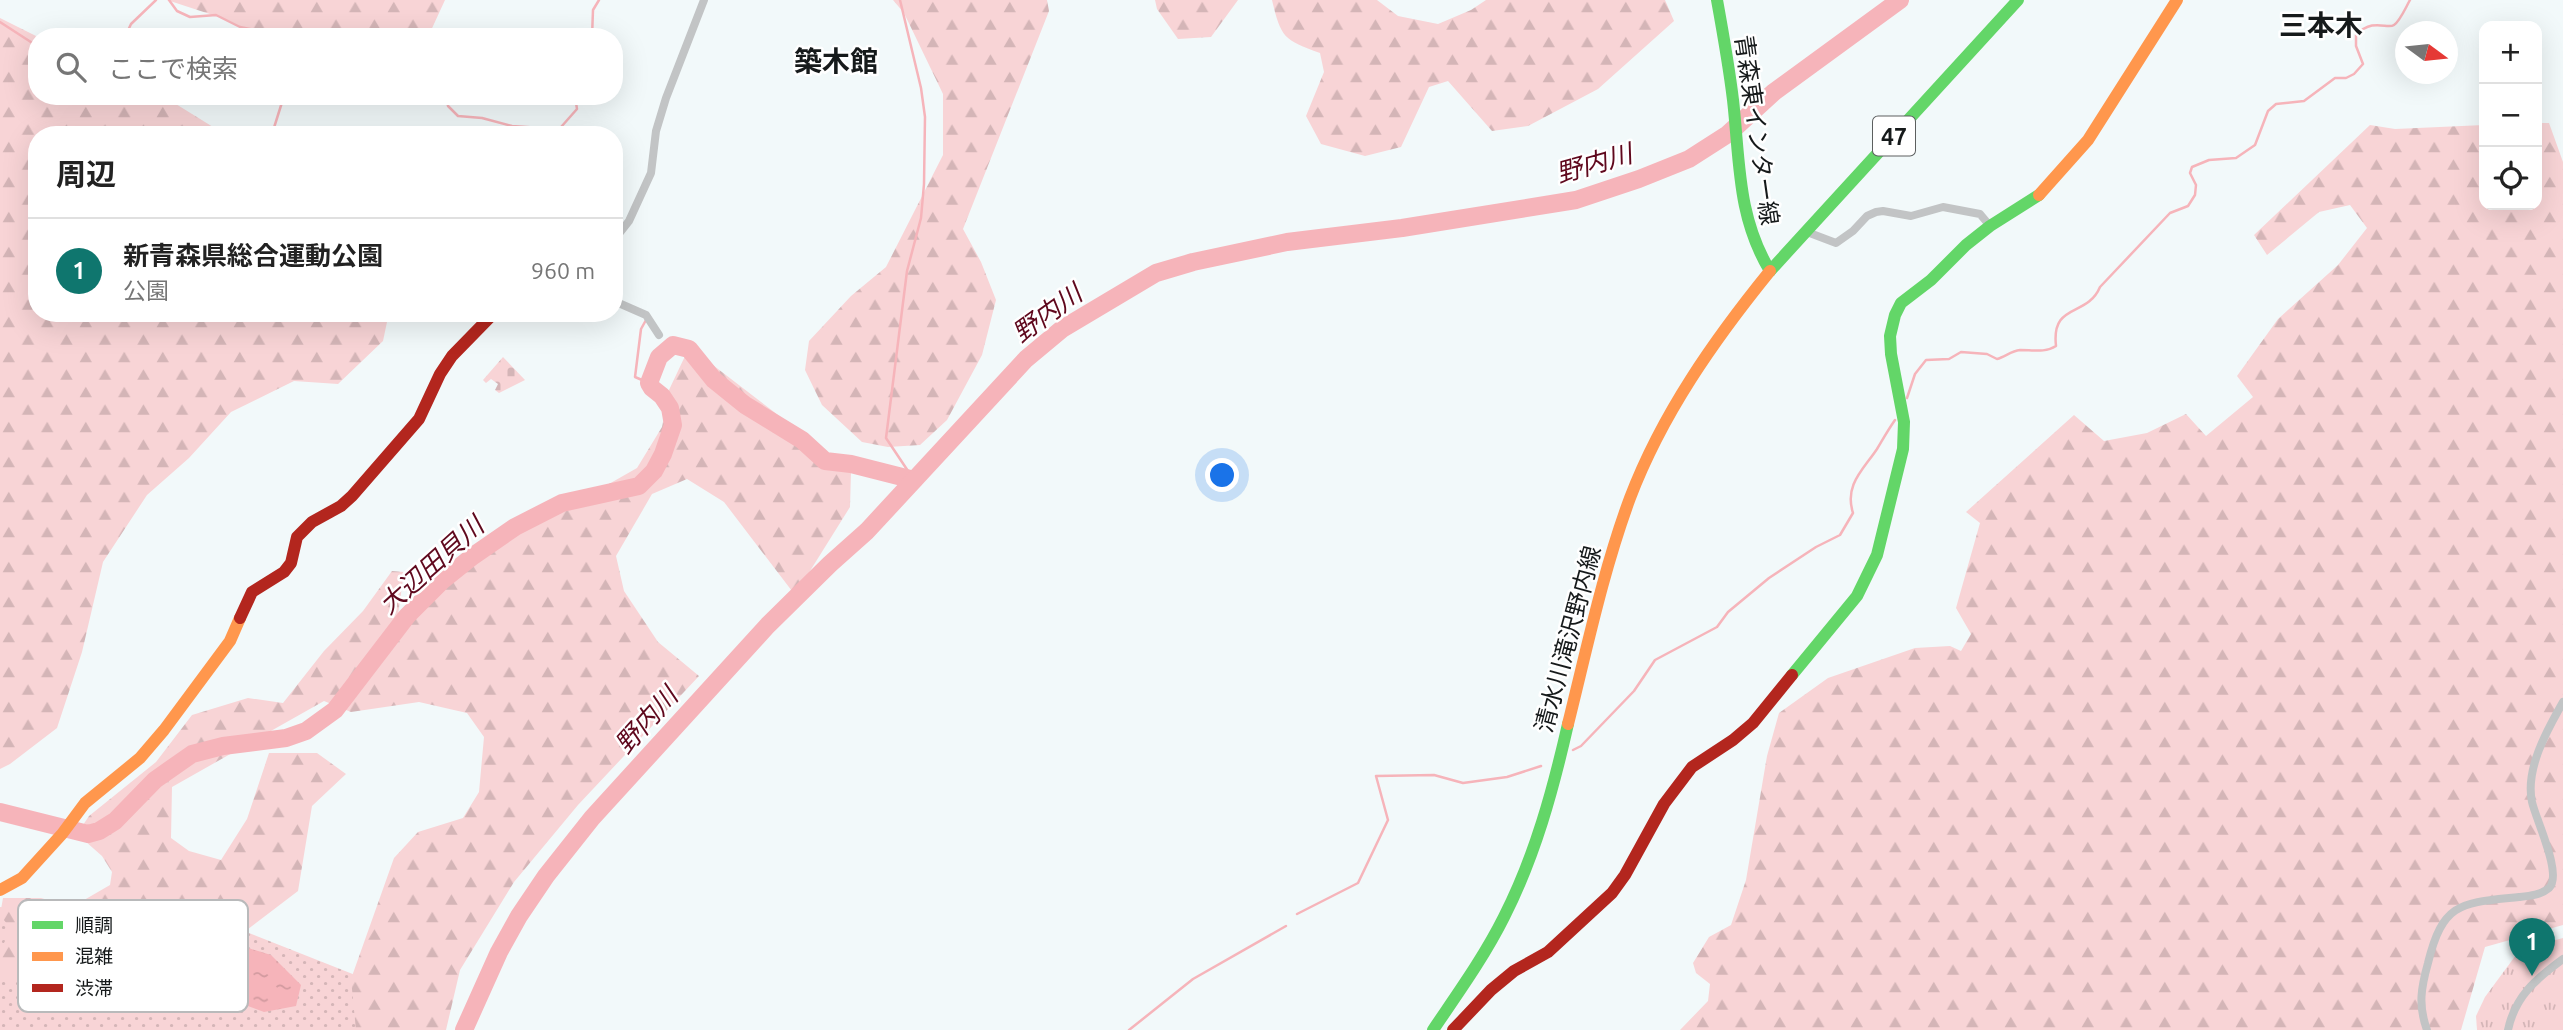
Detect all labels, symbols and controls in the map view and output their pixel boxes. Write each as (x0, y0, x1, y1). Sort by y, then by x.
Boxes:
district label: 三本木 (2279, 9, 2363, 40)
north arrow (2395, 21, 2458, 84)
map controls (2479, 21, 2542, 210)
button: + (2479, 21, 2542, 84)
search box (28, 28, 623, 105)
street label: 青森東インター線 (1730, 33, 1784, 227)
district label: 築木館 (794, 45, 878, 76)
icon: search (52, 48, 90, 86)
text: ここで検索 (108, 54, 238, 83)
button: − (2479, 84, 2542, 147)
road number: 47 (1873, 116, 1915, 155)
water label: 野内川 (1553, 137, 1638, 188)
button: locate (2479, 147, 2542, 210)
text: 周辺 (56, 157, 116, 191)
text: 新青森県総合運動公園 (123, 241, 383, 270)
text: 1 (73, 258, 85, 283)
text: 960 m (531, 258, 595, 283)
water label: 野内川 (1007, 277, 1089, 348)
text: 公園 (123, 278, 169, 303)
your location (1205, 458, 1239, 492)
water label: 大辺田貝川 (373, 509, 491, 619)
street label: 清水川滝沢野内線 (1530, 543, 1606, 735)
water label: 野内川 (609, 679, 685, 759)
legend (18, 900, 248, 1012)
text: 順調 (75, 914, 113, 936)
pin: 1 (2509, 918, 2555, 976)
text: 混雑 (75, 945, 113, 967)
text: 渋滞 (75, 977, 113, 999)

